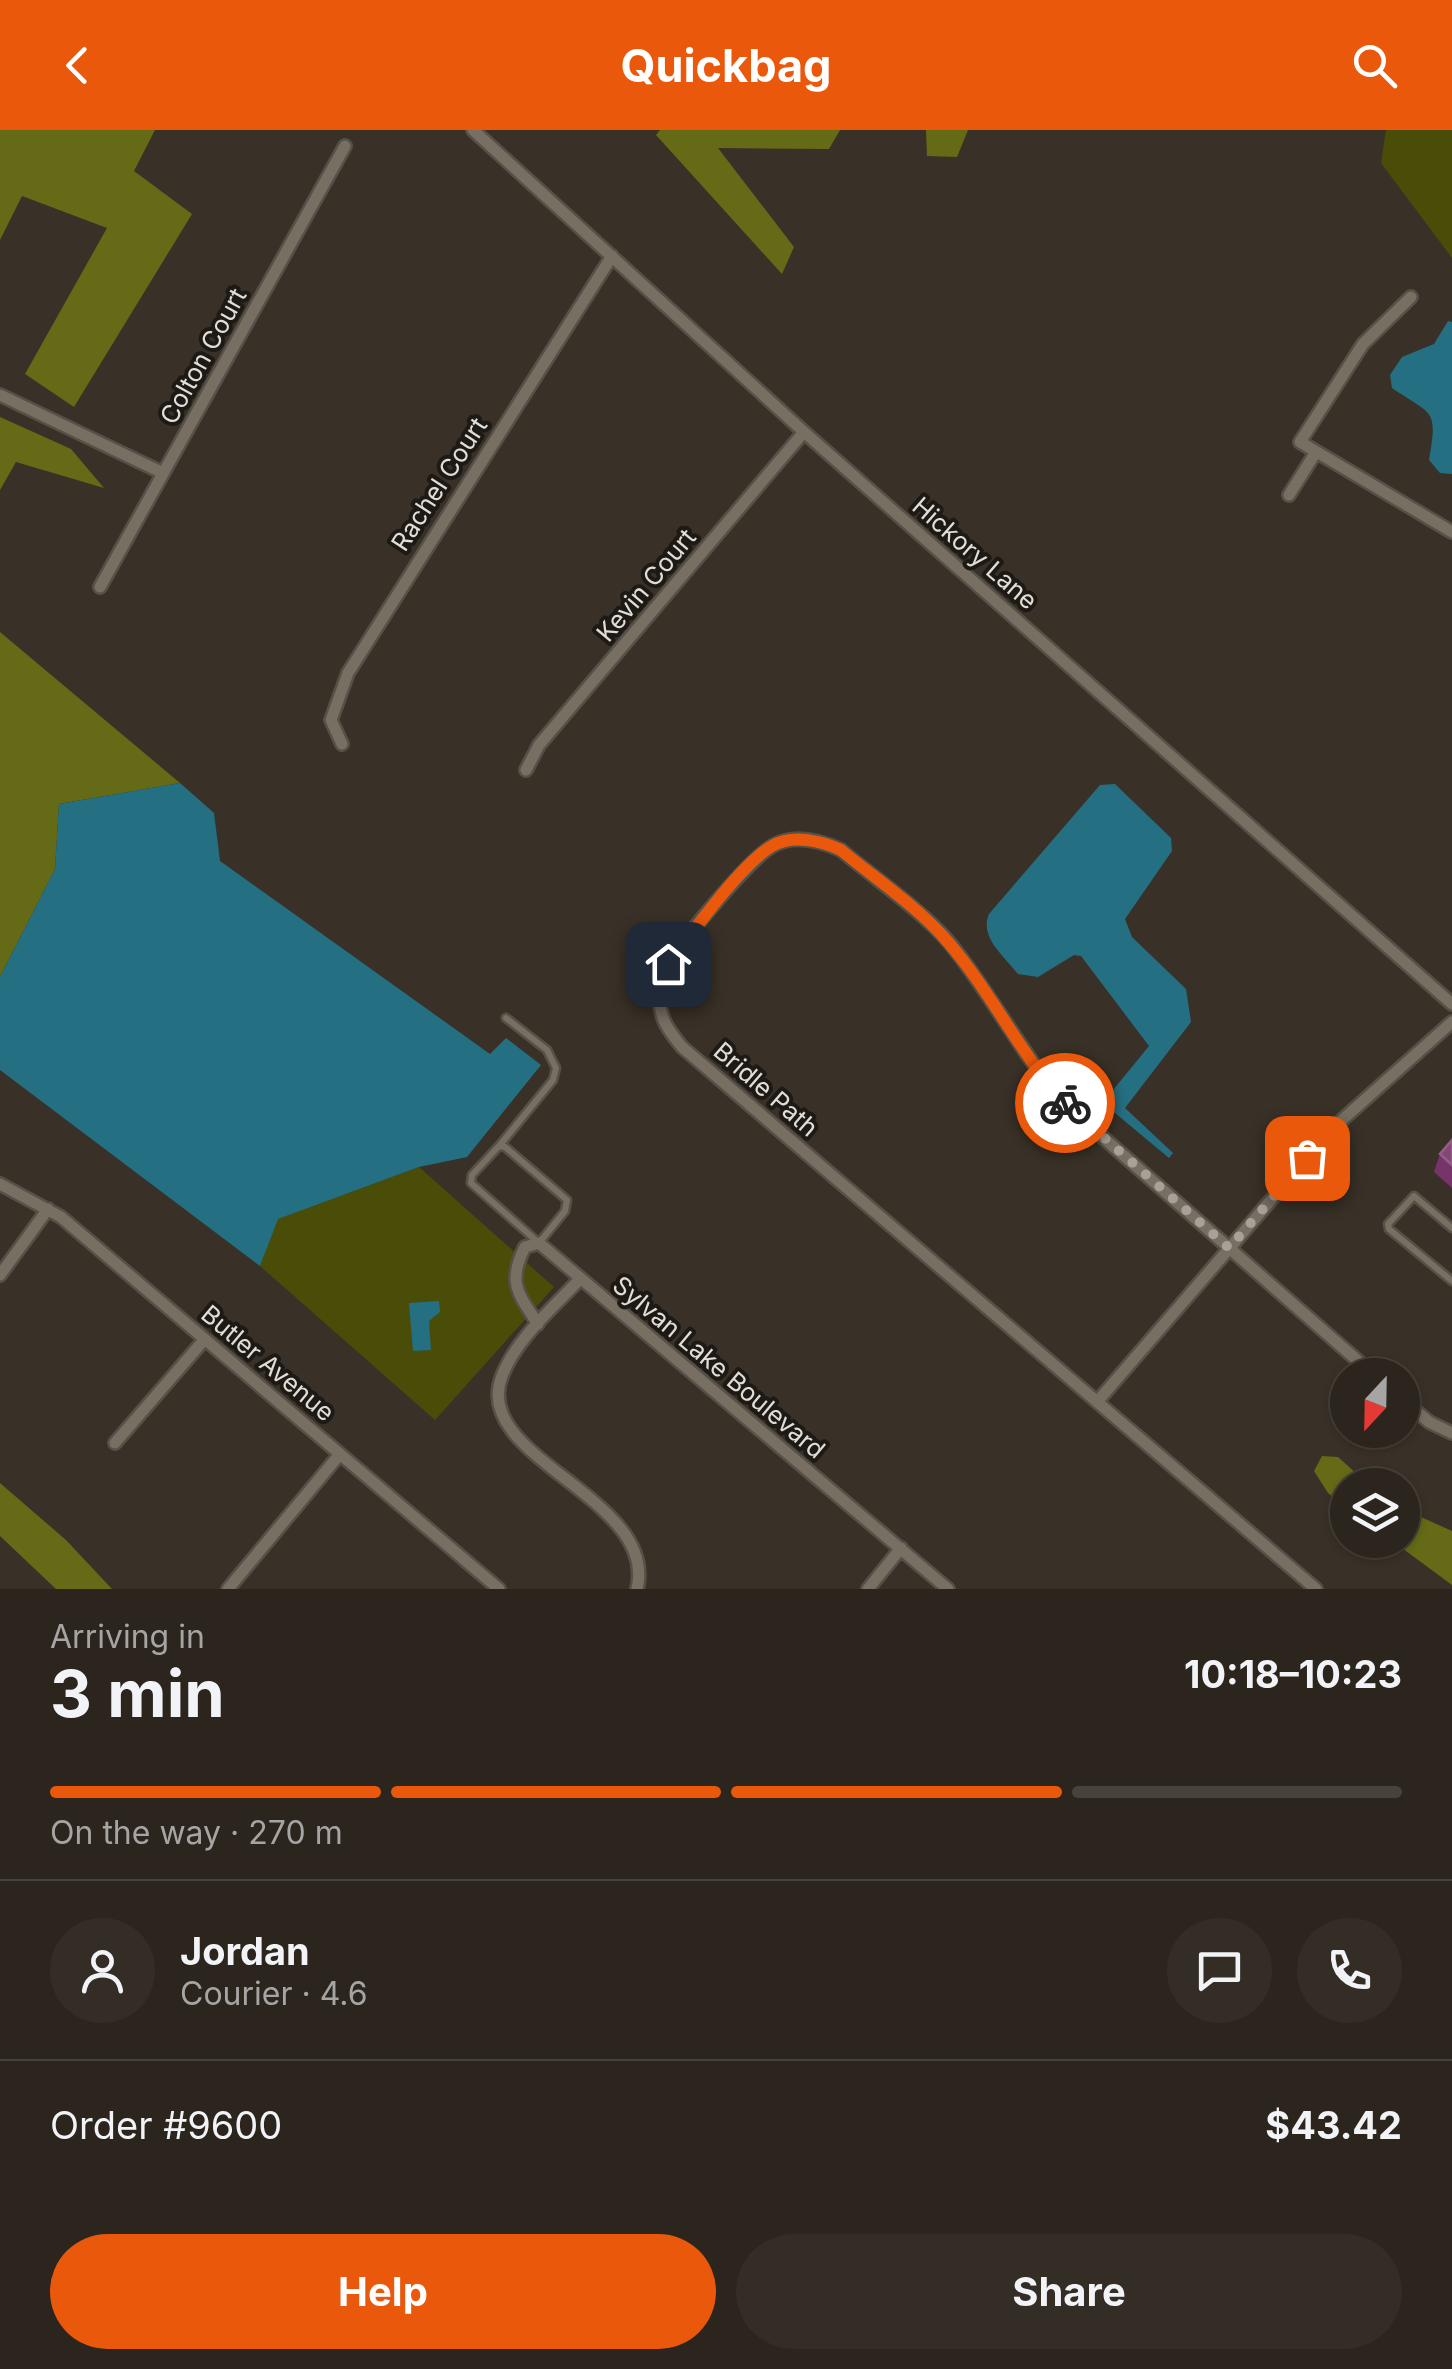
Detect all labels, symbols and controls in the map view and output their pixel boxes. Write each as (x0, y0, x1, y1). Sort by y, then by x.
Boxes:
icon: back (50, 38, 105, 93)
text: Quickbag (620, 38, 832, 93)
icon: search (1347, 38, 1402, 93)
street label: Colton Court (153, 283, 253, 429)
street label: Rachel Court (385, 412, 493, 556)
street label: Hickory Lane (906, 491, 1044, 615)
street label: Kevin Court (590, 523, 702, 647)
pin (626, 922, 711, 1007)
icon: home (641, 937, 696, 992)
street label: Bridle Path (708, 1036, 824, 1142)
courier (1015, 1053, 1115, 1153)
icon: bike (1038, 1076, 1093, 1131)
pin (1265, 1116, 1350, 1201)
icon: bag (1280, 1131, 1335, 1186)
street label: Sylvan Lake Boulevard (607, 1269, 831, 1465)
street label: Butler Avenue (195, 1299, 341, 1427)
north arrow (1330, 1358, 1420, 1448)
map controls (1330, 1358, 1420, 1558)
button: layers (1330, 1468, 1420, 1558)
text: Arriving in (50, 1617, 205, 1656)
text: 10:18–10:23 (1184, 1651, 1402, 1697)
text: 3 min (50, 1654, 225, 1733)
text: On the way · 270 m (50, 1813, 343, 1852)
button: person (50, 1918, 155, 2023)
button: chat (1167, 1918, 1272, 2023)
button: phone (1297, 1918, 1402, 2023)
text: Jordan (180, 1928, 310, 1974)
text: Courier · 4.6 (180, 1974, 368, 2013)
text: Order #9600 (50, 2102, 282, 2148)
text: $43.42 (1265, 2102, 1402, 2148)
button: Help (50, 2234, 716, 2349)
button: Share (736, 2234, 1402, 2349)

